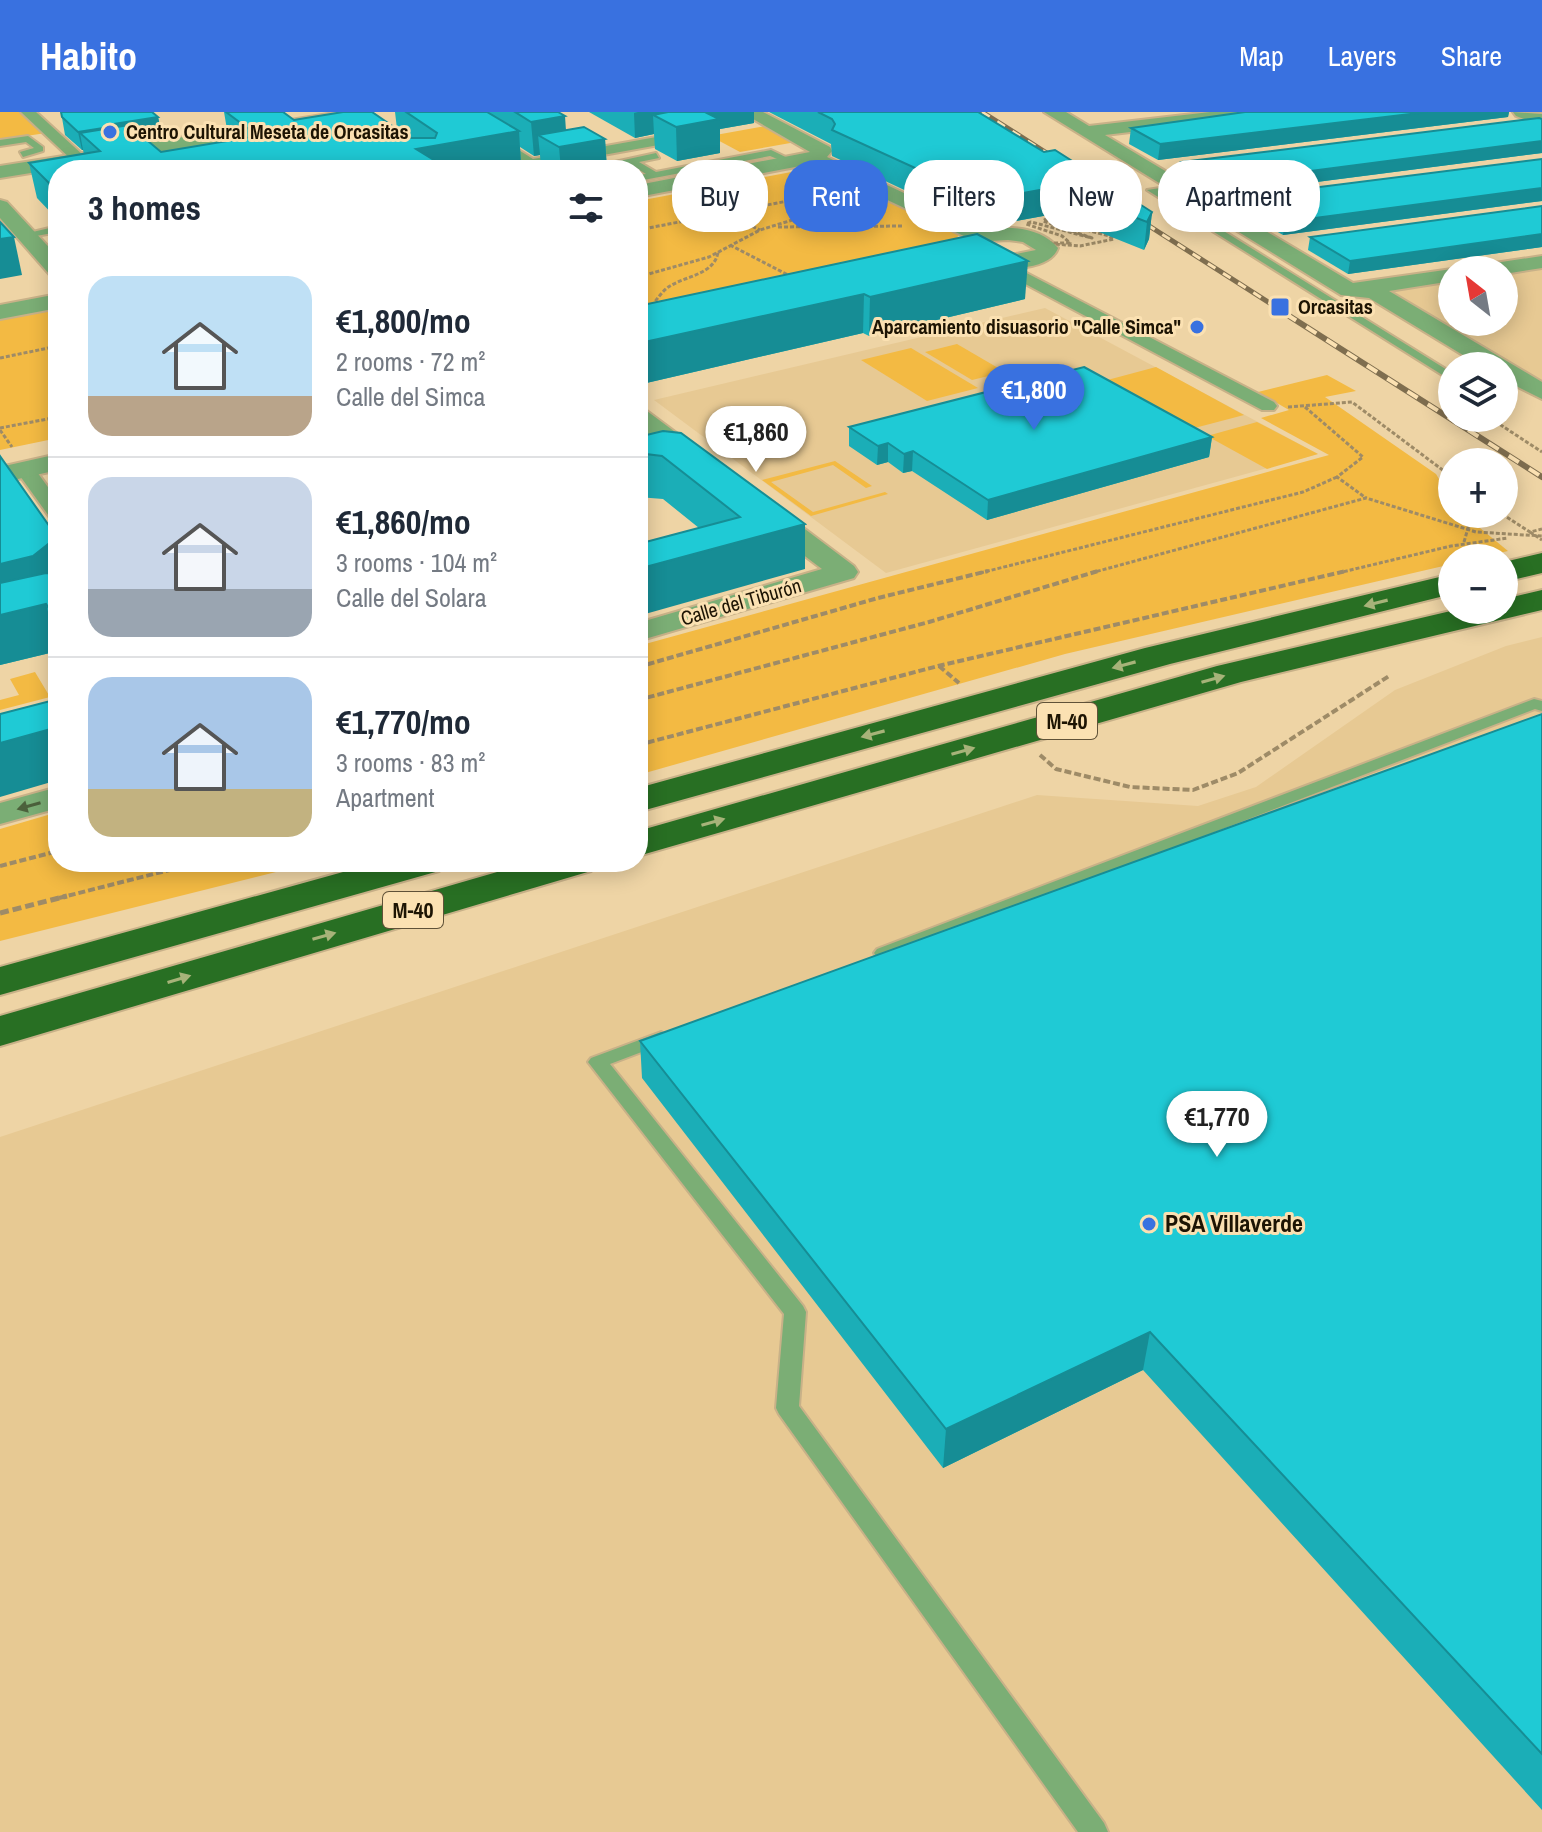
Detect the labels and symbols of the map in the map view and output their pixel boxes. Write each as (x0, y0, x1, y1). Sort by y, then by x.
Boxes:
place label: Centro Cultural Meseta de Orcasitas (126, 118, 409, 145)
marker: Centro Cultural Meseta de Orcasitas (101, 123, 119, 141)
north arrow (1438, 256, 1518, 336)
place label: Orcasitas (1298, 293, 1373, 320)
marker: Orcasitas (1269, 296, 1291, 318)
place label: Aparcamiento disuasorio "Calle Simca" (872, 313, 1181, 340)
marker: Aparcamiento disuasorio "Calle Simca" (1188, 318, 1206, 336)
pin: €1,800 (969, 364, 1099, 432)
pin: €1,860 (691, 406, 821, 474)
street label: Calle del Tiburón (677, 571, 804, 632)
one-way arrow (1364, 597, 1389, 609)
one-way arrow (1111, 659, 1135, 672)
one-way arrow (1201, 672, 1225, 685)
road number: M-40 (1037, 703, 1097, 739)
one-way arrow (860, 728, 885, 740)
one-way arrow (950, 744, 975, 756)
one-way arrow (16, 800, 41, 812)
one-way arrow (701, 815, 725, 828)
road number: M-40 (383, 892, 443, 928)
one-way arrow (313, 929, 337, 942)
one-way arrow (167, 972, 191, 985)
pin: €1,770 (1152, 1091, 1282, 1159)
place label: PSA Villaverde (1165, 1207, 1303, 1239)
marker: PSA Villaverde (1140, 1215, 1158, 1233)

